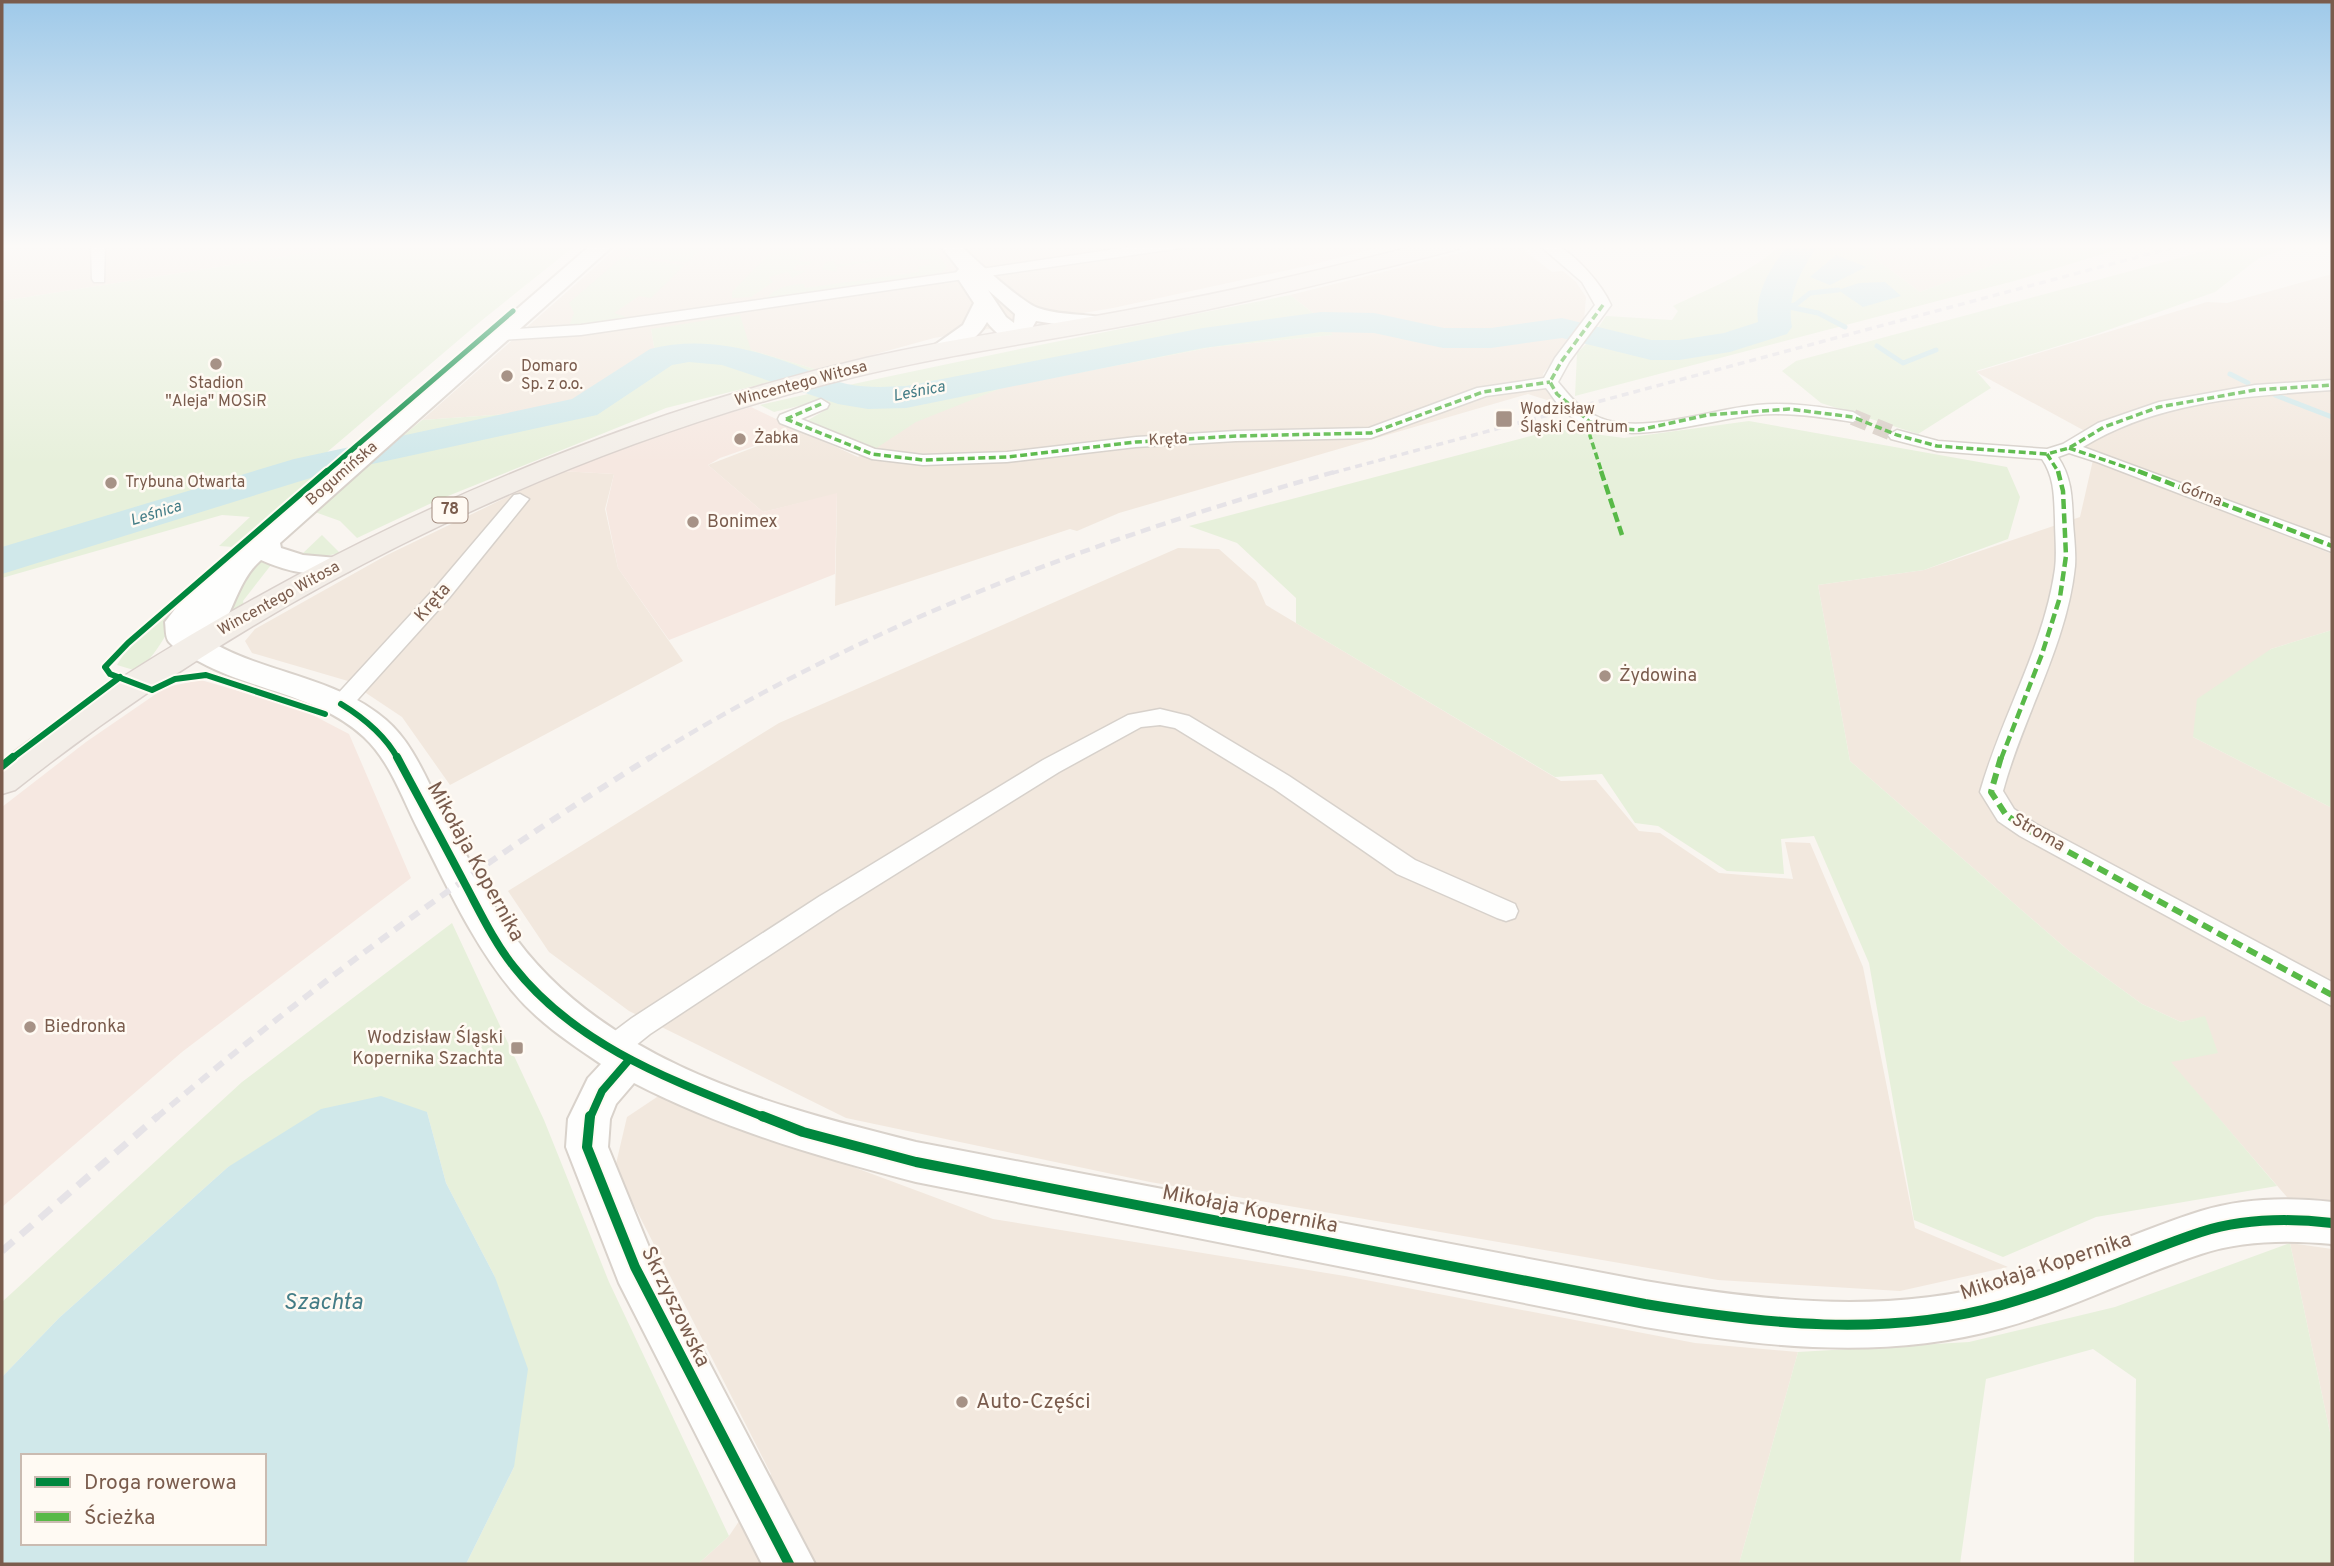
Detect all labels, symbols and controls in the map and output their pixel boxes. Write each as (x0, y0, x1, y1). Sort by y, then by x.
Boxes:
marker: Stadion "Aleja" MOSiR (208, 356, 224, 372)
place label: Domaro Sp. z o.o. (521, 357, 583, 395)
street label: Wincentego Witosa (733, 357, 869, 411)
marker: Domaro Sp. z o.o. (499, 368, 515, 384)
place label: Stadion "Aleja" MOSiR (165, 374, 267, 412)
water label: Leśnica (891, 377, 947, 407)
place label: Wodzisław Śląski Centrum (1520, 400, 1628, 438)
marker: Wodzisław Śląski Centrum (1494, 409, 1514, 429)
place label: Żabka (754, 428, 798, 449)
street label: Kręta (1148, 429, 1188, 451)
marker: Żabka (732, 431, 748, 447)
street label: Bogumińska (302, 437, 382, 511)
place label: Trybuna Otwarta (125, 473, 245, 493)
marker: Trybuna Otwarta (103, 475, 119, 491)
street label: Górna (2177, 478, 2225, 512)
water label: Leśnica (128, 497, 185, 531)
road number: 78 (433, 498, 468, 523)
place label: Bonimex (707, 511, 778, 534)
marker: Bonimex (685, 514, 701, 530)
street label: Wincentego Witosa (214, 557, 344, 641)
street label: Kręta (410, 579, 456, 627)
place label: Żydowina (1619, 663, 1697, 688)
marker: Żydowina (1597, 668, 1613, 684)
street label: Mikołaja Kopernika (420, 777, 530, 947)
street label: Stroma (2007, 809, 2069, 857)
place label: Biedronka (44, 1016, 126, 1039)
marker: Biedronka (22, 1019, 38, 1035)
place label: Wodzisław Śląski Kopernika Szachta (352, 1025, 503, 1071)
marker: Wodzisław Śląski Kopernika Szachta (509, 1040, 525, 1056)
street label: Mikołaja Kopernika (1160, 1180, 1340, 1240)
street label: Mikołaja Kopernika (1957, 1227, 2135, 1307)
street label: Skrzyszowska (634, 1242, 716, 1372)
water label: Szachta (283, 1289, 363, 1318)
place label: Auto-Części (976, 1389, 1091, 1416)
marker: Auto-Części (954, 1394, 970, 1410)
legend (21, 1454, 266, 1545)
text: Droga rowerowa (84, 1470, 237, 1497)
text: Ścieżka (84, 1504, 155, 1532)

